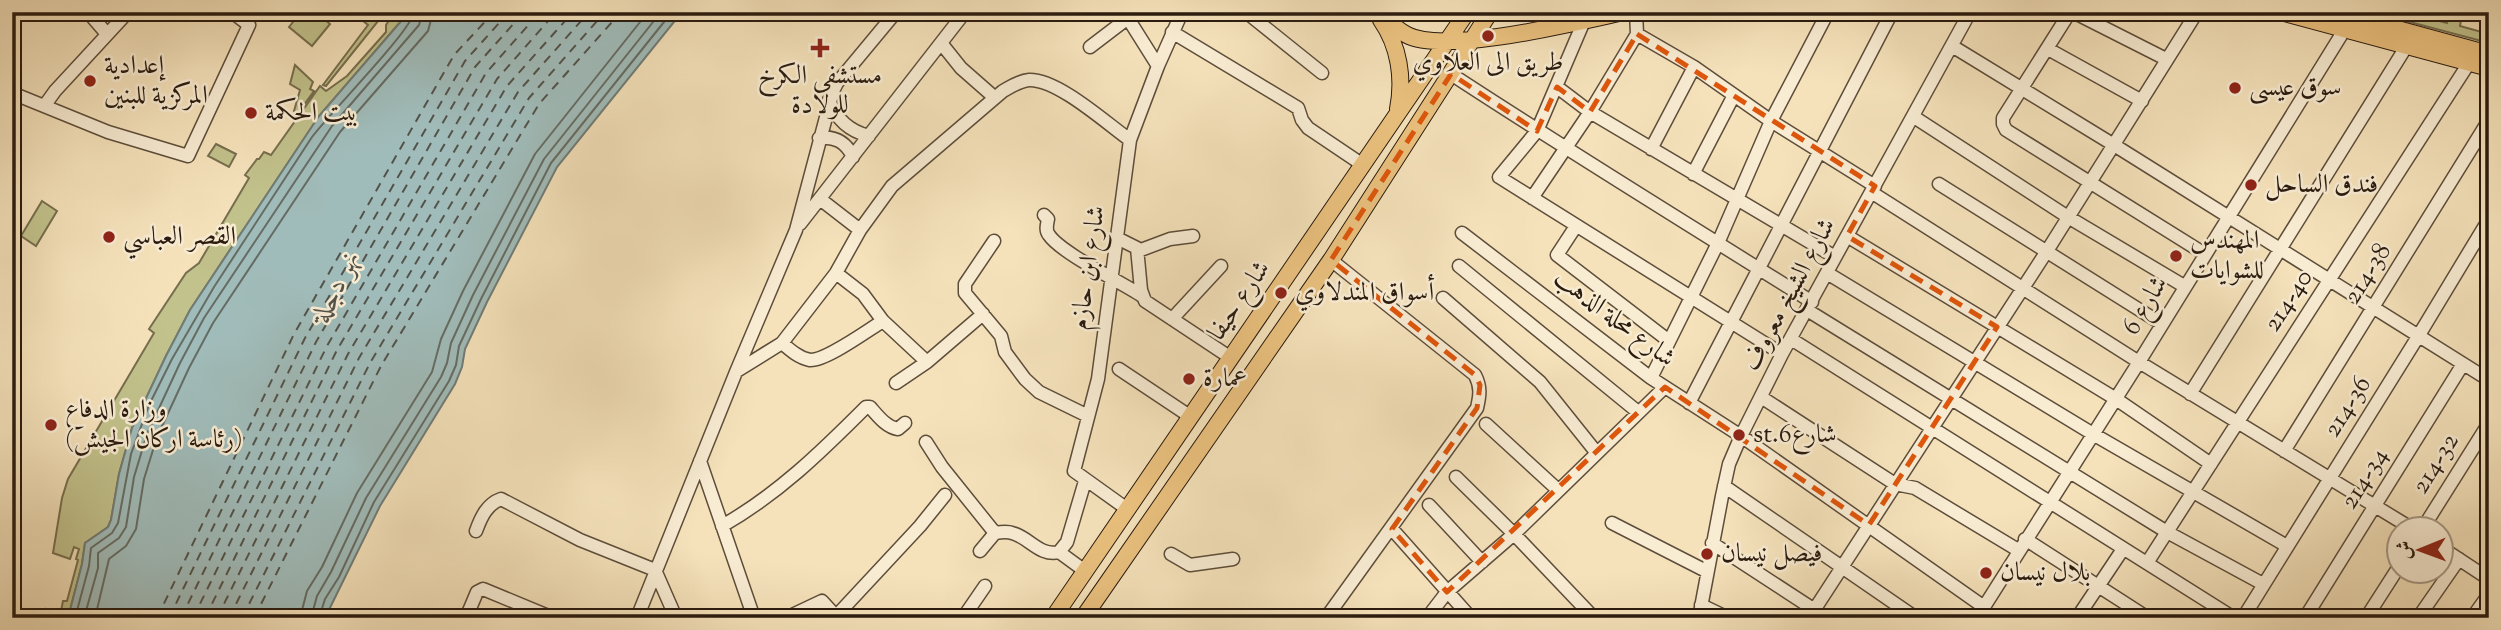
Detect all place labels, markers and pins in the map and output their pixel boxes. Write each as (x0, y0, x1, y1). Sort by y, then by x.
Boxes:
marker: طريق الى العلاوي (1480, 28, 1496, 44)
marker: مستشفى الكرخ للولادة (810, 38, 830, 58)
place label: طريق الى العلاوي (1413, 45, 1563, 82)
place label: إعدادية المركزية للبنين (104, 48, 208, 115)
place label: مستشفى الكرخ للولادة (758, 58, 882, 125)
place label: سوق عيسى (2249, 70, 2341, 107)
marker: إعدادية المركزية للبنين (82, 73, 98, 89)
marker: سوق عيسى (2227, 80, 2243, 96)
place label: بيت الحكمة (265, 95, 358, 132)
marker: بيت الحكمة (243, 105, 259, 121)
place label: فندق الساحل (2265, 167, 2378, 204)
marker: فندق الساحل (2243, 177, 2259, 193)
place label: القصر العباسي (123, 219, 236, 259)
place label: المهندس للشوايات (2190, 223, 2264, 290)
marker: القصر العباسي (101, 229, 117, 245)
marker: المهندس للشوايات (2168, 248, 2184, 264)
place label: أسواق المندلاوي (1295, 274, 1434, 312)
marker: أسواق المندلاوي (1273, 285, 1289, 301)
place label: عمارة (1203, 361, 1247, 398)
marker: عمارة (1181, 371, 1197, 387)
place label: وزارة الدفاع (رئاسة اركان الجيش) (65, 392, 243, 459)
marker: وزارة الدفاع (رئاسة اركان الجيش) (43, 417, 59, 433)
place label: st.شارع6 (1753, 417, 1837, 455)
marker: st.شارع6 (1731, 427, 1747, 443)
place label: فيصل نيسان (1721, 536, 1822, 573)
marker: فيصل نيسان (1699, 546, 1715, 562)
place label: بلال نيسان (2000, 555, 2091, 592)
marker: بلال نيسان (1978, 565, 1994, 581)

